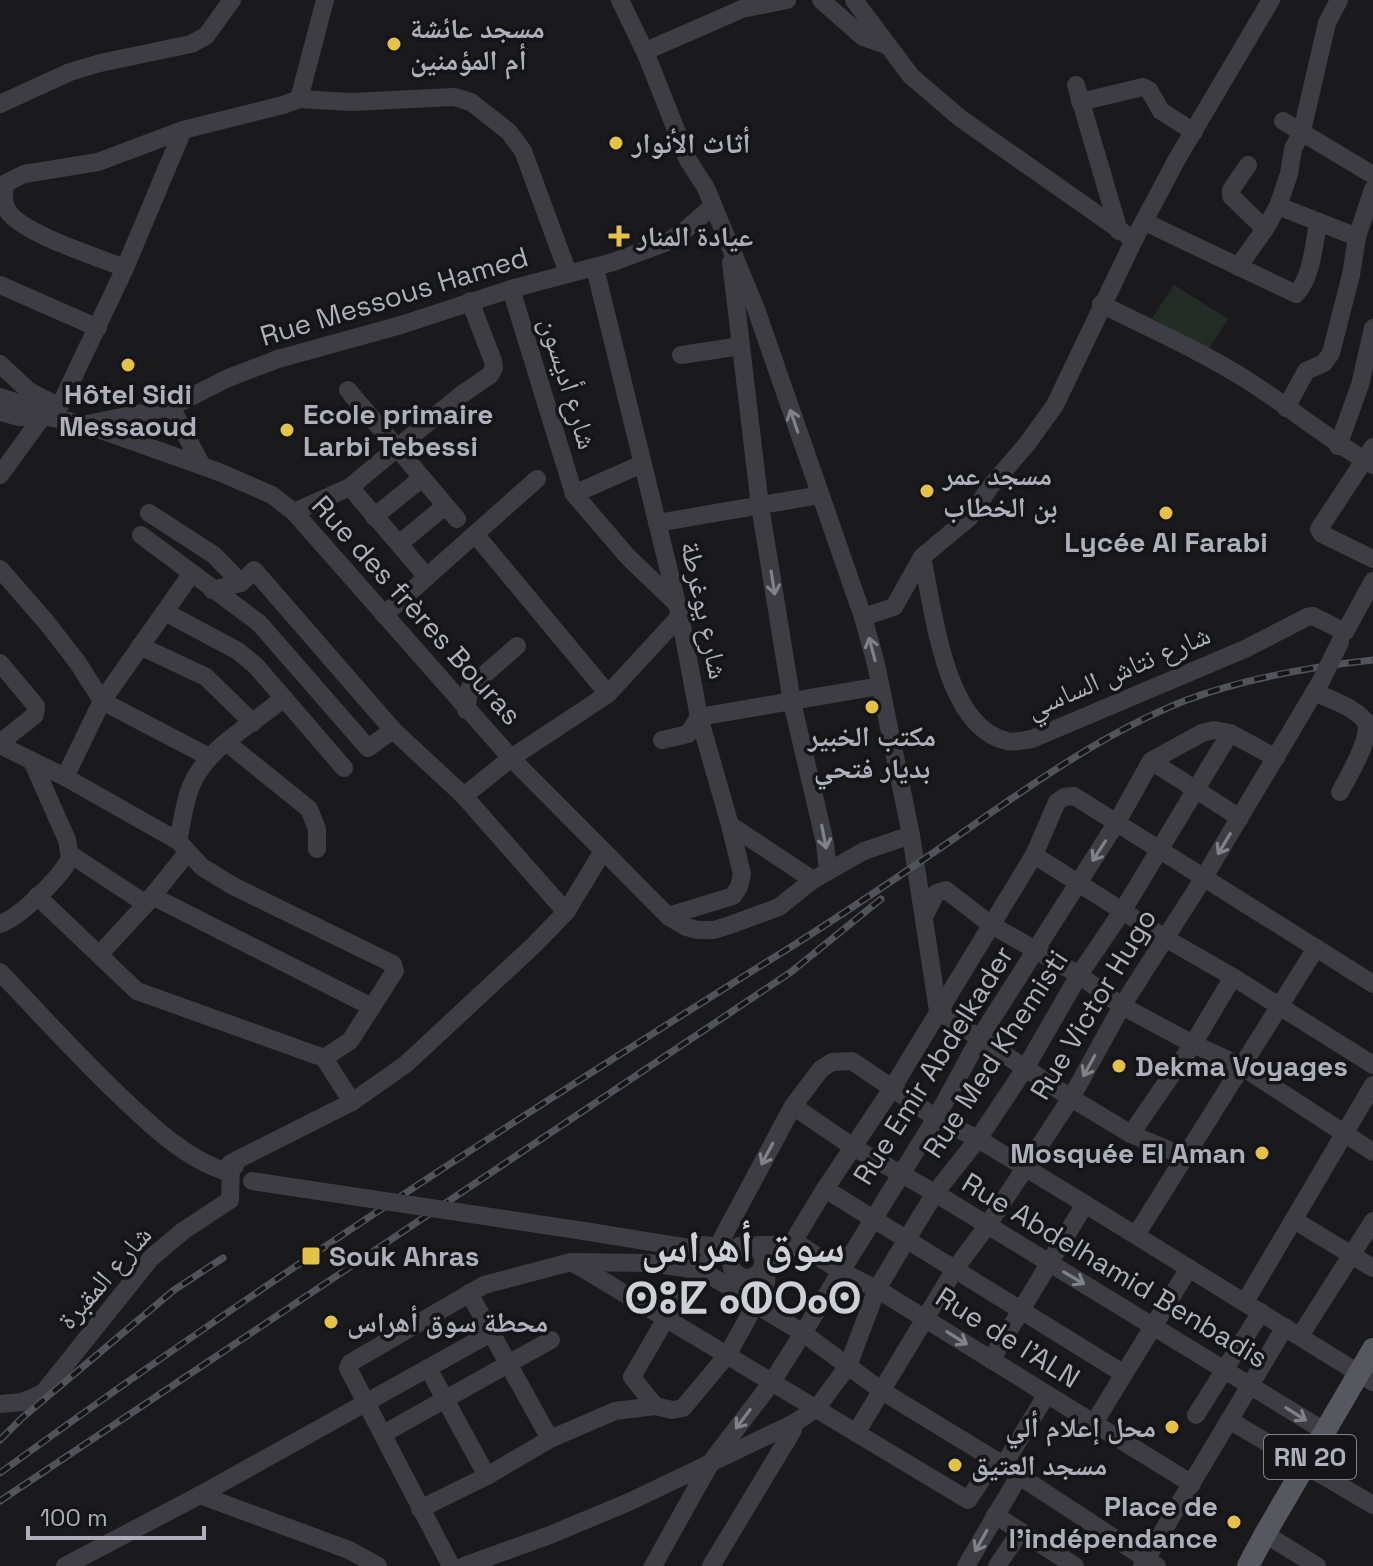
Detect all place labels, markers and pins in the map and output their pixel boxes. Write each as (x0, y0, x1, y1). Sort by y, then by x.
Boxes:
place label: مسجد عائشة أم المؤمنين (410, 10, 545, 80)
marker: مسجد عائشة أم المؤمنين (385, 35, 403, 53)
place label: أثاث الأنوار (631, 125, 750, 161)
marker: أثاث الأنوار (607, 134, 625, 152)
place label: عيادة المنار (636, 218, 753, 254)
marker: عيادة المنار (608, 225, 630, 247)
marker: Hôtel Sidi Messaoud (119, 356, 137, 374)
place label: Hôtel Sidi Messaoud (59, 376, 197, 444)
place label: Ecole primaire Larbi Tebessi (303, 396, 493, 464)
marker: Ecole primaire Larbi Tebessi (278, 421, 296, 439)
place label: مسجد عمر بن الخطاب (942, 457, 1057, 525)
marker: مسجد عمر بن الخطاب (918, 482, 936, 500)
marker: Lycée Al Farabi (1157, 504, 1175, 522)
place label: Lycée Al Farabi (1064, 524, 1268, 560)
marker: مكتب الخبير بديار فتحي (863, 698, 881, 716)
place label: مكتب الخبير بديار فتحي (807, 718, 936, 791)
place label: Dekma Voyages (1135, 1048, 1348, 1084)
marker: Dekma Voyages (1110, 1057, 1128, 1075)
place label: Mosquée El Aman (1010, 1135, 1246, 1171)
marker: Mosquée El Aman (1253, 1144, 1271, 1162)
place label: Souk Ahras (329, 1238, 479, 1274)
marker: Souk Ahras (300, 1245, 322, 1267)
place label: محطة سوق أهراس (347, 1304, 548, 1340)
marker: محطة سوق أهراس (322, 1313, 340, 1331)
place label: محل إعلام ألي (1005, 1409, 1156, 1450)
marker: محل إعلام ألي (1163, 1418, 1181, 1436)
place label: مسجد العتيق (971, 1447, 1107, 1483)
marker: مسجد العتيق (946, 1456, 964, 1474)
place label: Place de l'indépendance (1008, 1488, 1218, 1556)
marker: Place de l'indépendance (1225, 1513, 1243, 1531)

